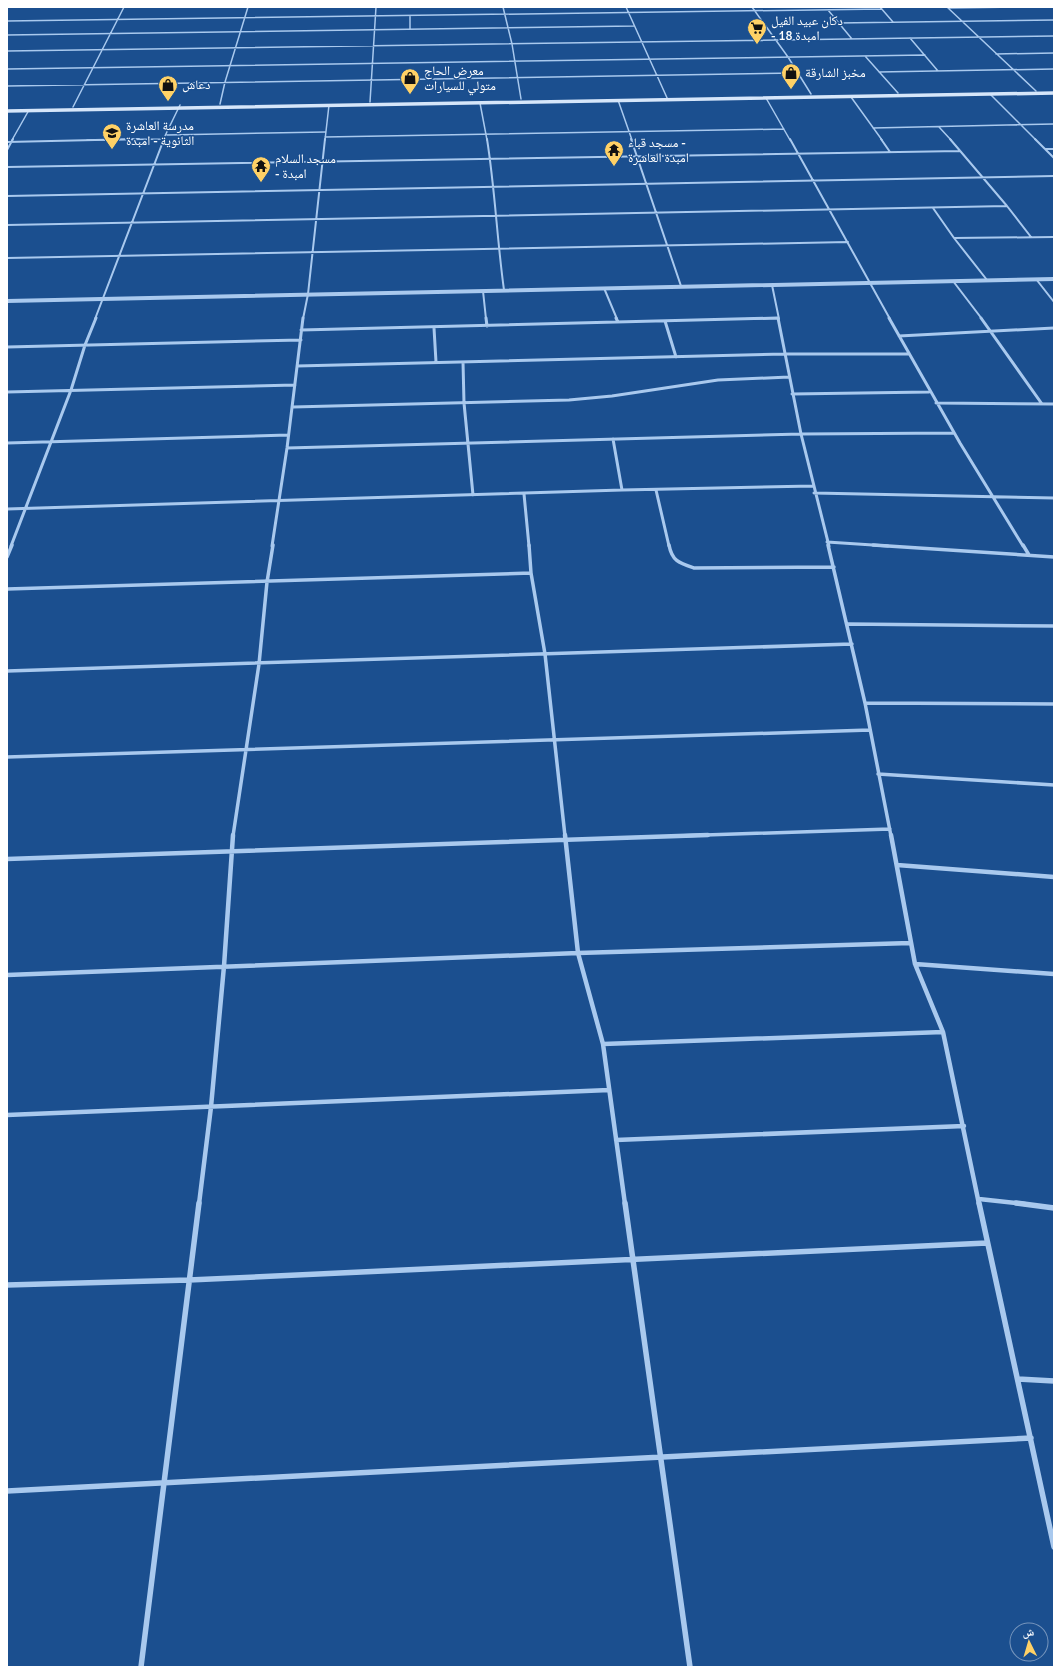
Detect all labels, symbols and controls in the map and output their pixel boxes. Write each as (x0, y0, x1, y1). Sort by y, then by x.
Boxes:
place label: دكان عبيد الفيل - امبدة 18 (771, 13, 843, 44)
supermarket icon: دكان عبيد الفيل - امبدة 18 (746, 17, 768, 45)
shop icon: مخبز الشارقة (780, 62, 802, 90)
place label: معرض الحاج متولي للسيارات (424, 63, 496, 96)
place label: مخبز الشارقة (805, 65, 866, 81)
shop icon: معرض الحاج متولي للسيارات (399, 67, 421, 95)
shop icon: دعاش (157, 74, 179, 102)
place label: دعاش (182, 77, 210, 93)
place label: مدرسة العاشرة الثانوية - امبدة (126, 118, 194, 149)
school or university icon: مدرسة العاشرة الثانوية - امبدة (101, 122, 123, 150)
place label: مسجد قباء - امبدة العاشرة (628, 135, 689, 166)
temple icon: مسجد قباء - امبدة العاشرة (603, 139, 625, 167)
place label: مسجد السلام - امبدة (275, 151, 336, 182)
temple icon: مسجد السلام - امبدة (250, 155, 272, 183)
north arrow (1009, 1622, 1049, 1662)
text: ش (1022, 1626, 1035, 1641)

